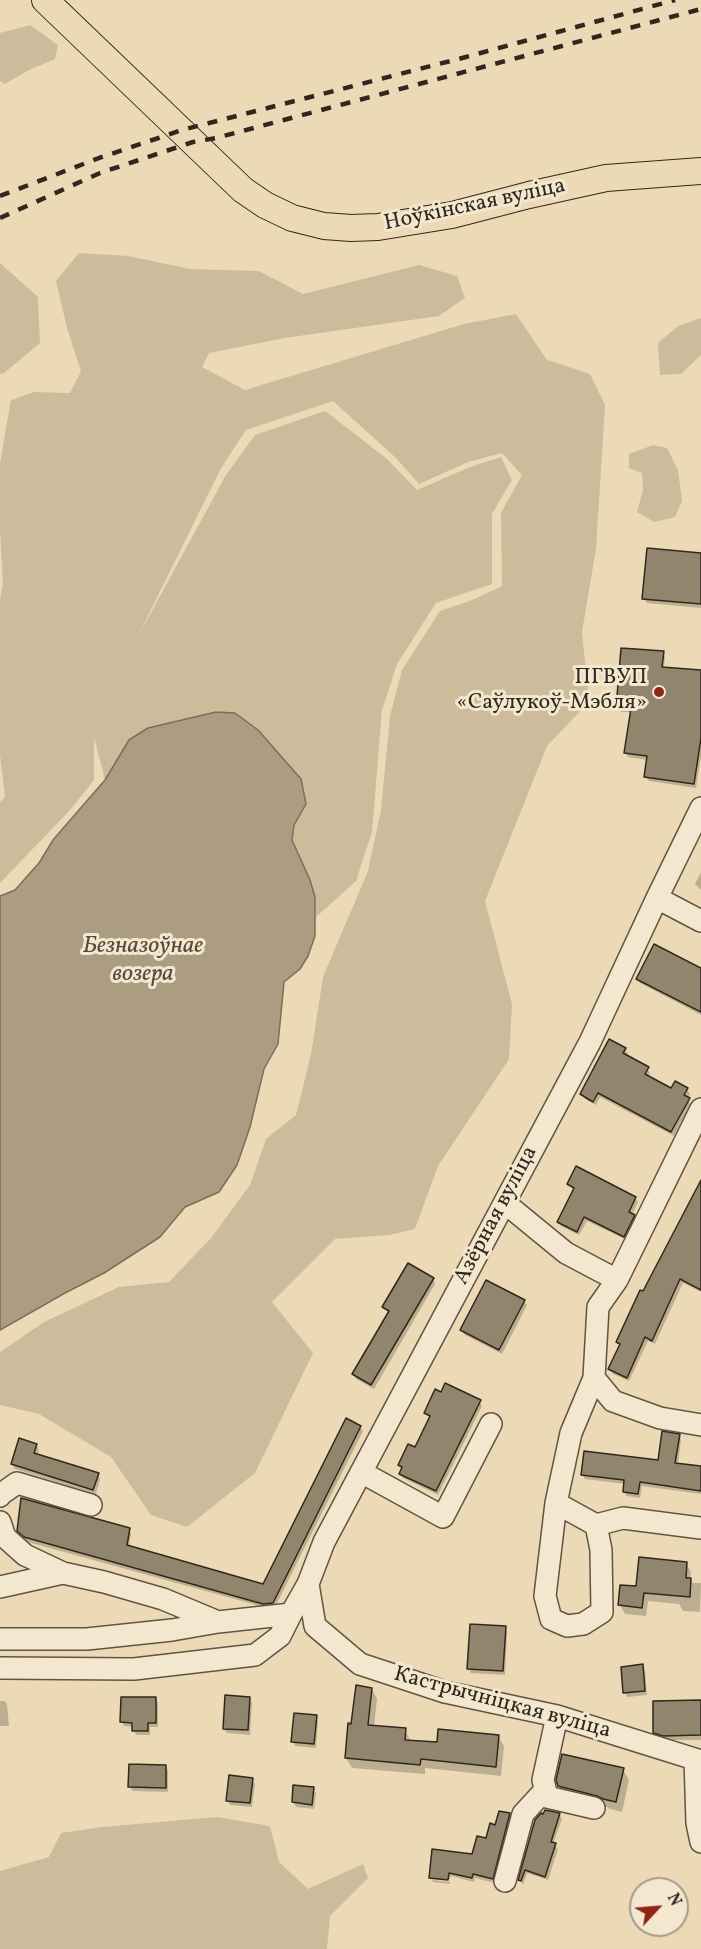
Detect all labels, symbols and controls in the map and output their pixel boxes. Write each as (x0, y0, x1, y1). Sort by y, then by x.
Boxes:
street label: Ноўкінская вуліца (382, 174, 568, 238)
place label: ПГВУП «Саўлукоў-Мэбля» (457, 666, 647, 718)
marker: ПГВУП «Саўлукоў-Мэбля» (652, 685, 666, 699)
water label: Безназоўнае возера (83, 934, 203, 990)
street label: Азёрная вуліца (449, 1142, 545, 1290)
street label: Кастрычніцкая вуліца (391, 1662, 613, 1746)
north arrow (629, 1877, 689, 1937)
text: N (661, 1890, 686, 1910)

